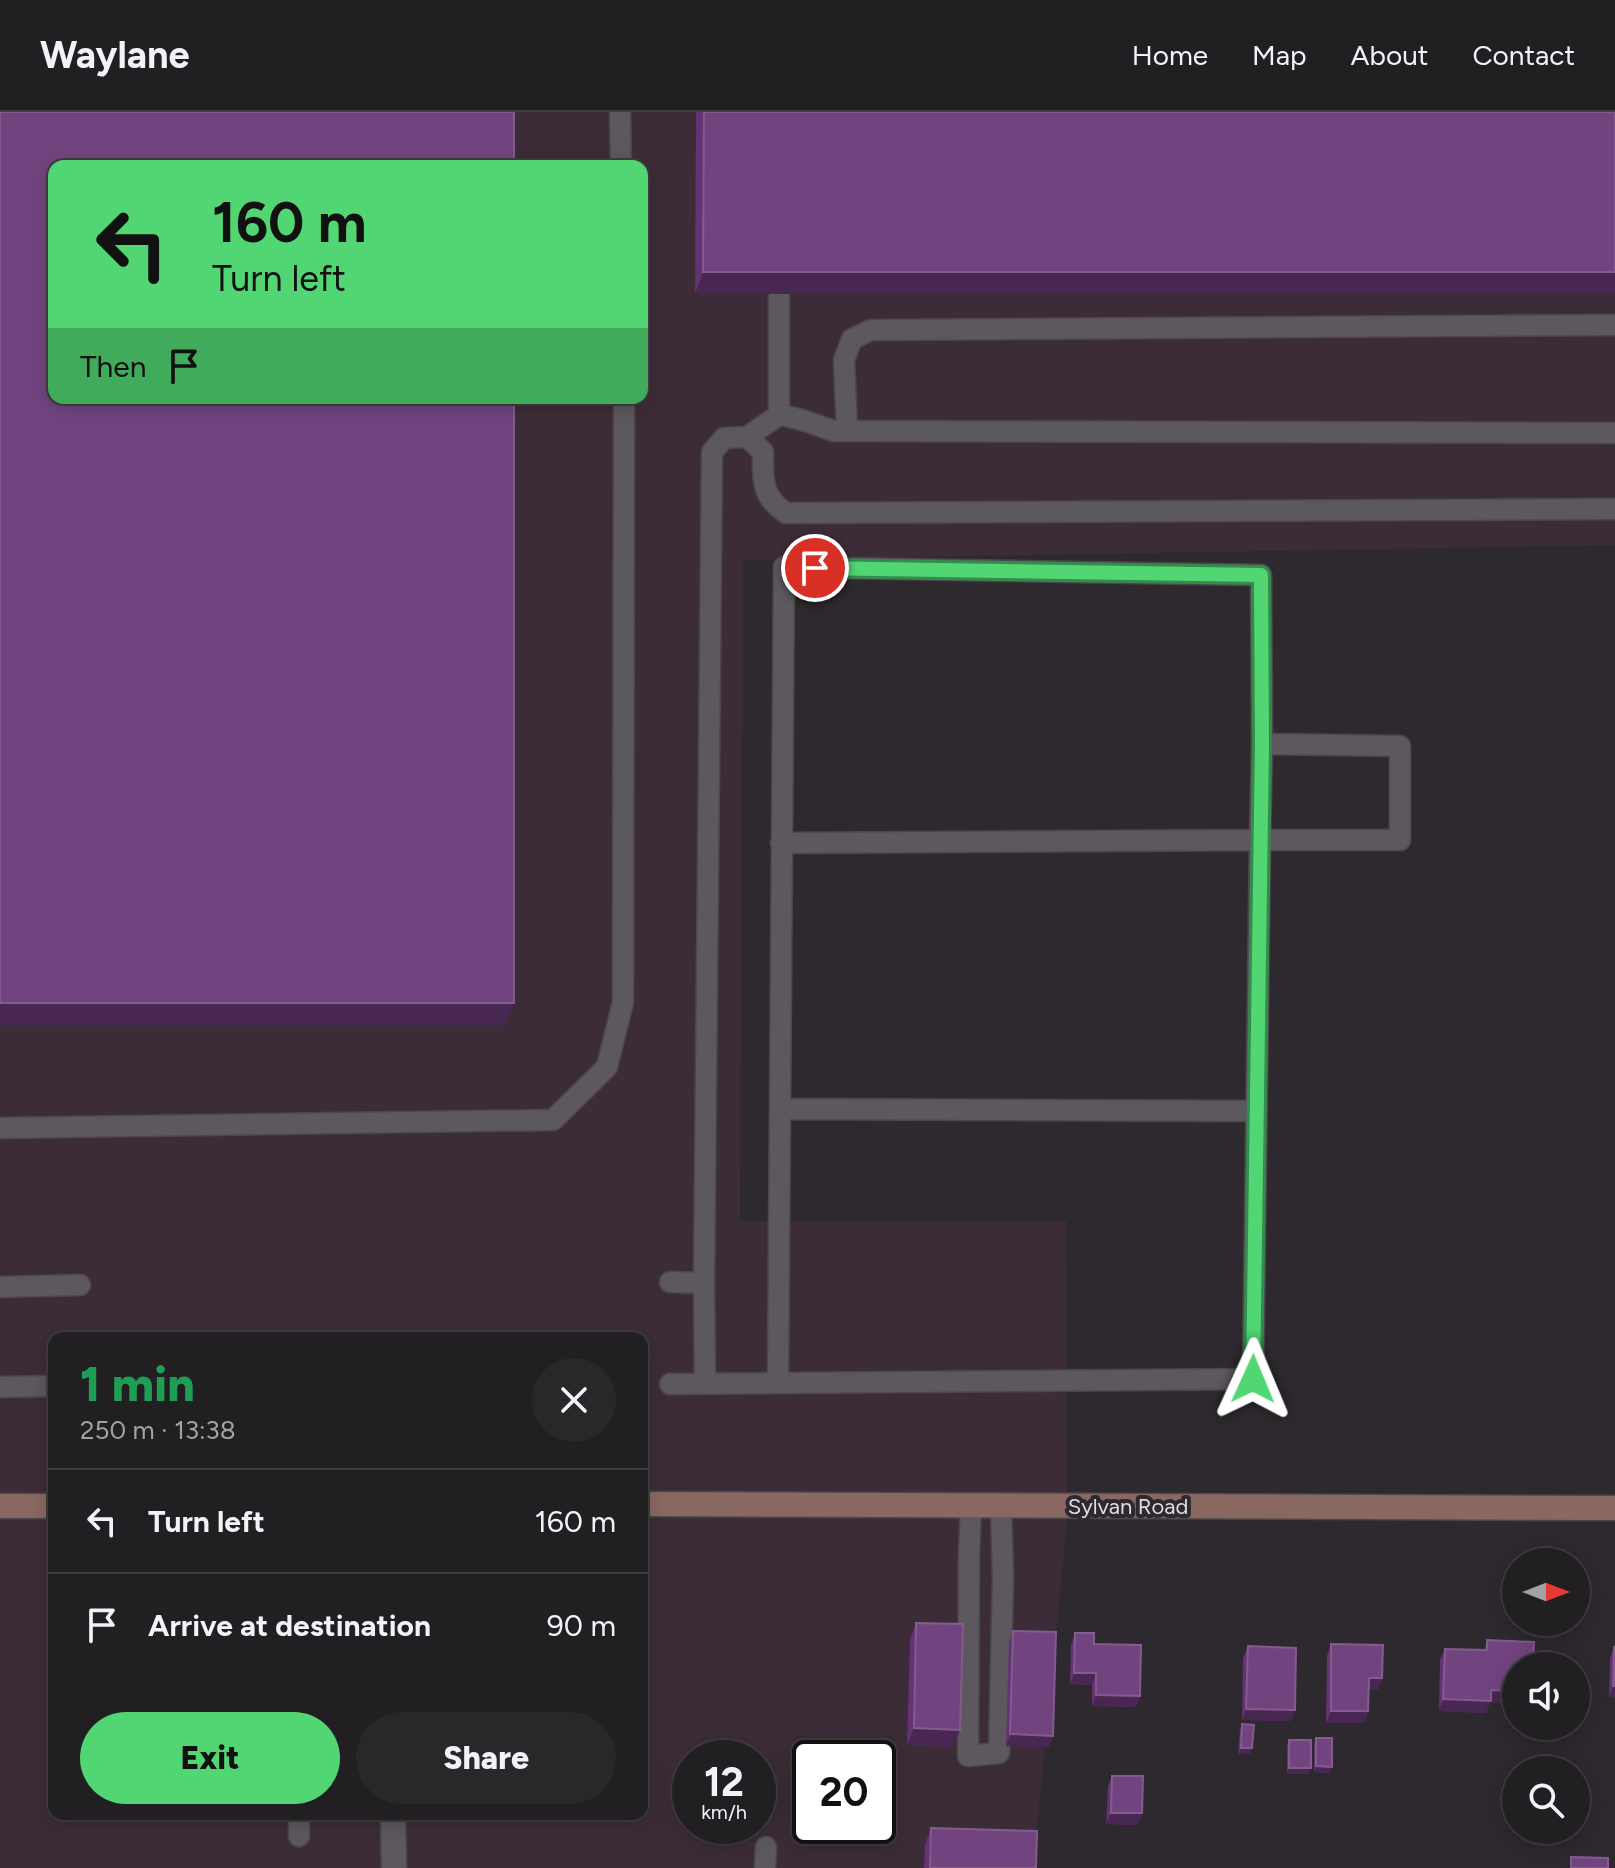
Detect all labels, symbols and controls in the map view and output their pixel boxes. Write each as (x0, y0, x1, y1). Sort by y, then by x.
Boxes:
text: Waylane (40, 32, 190, 78)
text: Home (1132, 38, 1208, 72)
text: Map (1252, 38, 1307, 72)
text: About (1351, 38, 1428, 72)
text: Contact (1472, 38, 1575, 72)
text: 160 m (212, 189, 367, 256)
icon: left (80, 192, 184, 296)
text: Turn left (212, 257, 346, 300)
icon: arrive (162, 344, 206, 388)
text: Then (80, 348, 146, 385)
pin (781, 534, 849, 602)
icon: arrive (793, 546, 837, 590)
position arrow (1211, 1337, 1295, 1421)
text: 1 min (80, 1355, 195, 1413)
button: close (532, 1358, 616, 1442)
text: 250 m · 13:38 (80, 1414, 236, 1446)
street label: Sylvan Road (1068, 1493, 1188, 1520)
icon: left (80, 1499, 124, 1543)
text: Turn left (148, 1503, 265, 1540)
text: 160 m (534, 1503, 616, 1540)
north arrow (1502, 1548, 1590, 1636)
map controls (1502, 1548, 1590, 1844)
icon: arrive (80, 1603, 124, 1647)
text: Arrive at destination (148, 1607, 431, 1644)
text: 90 m (547, 1607, 616, 1644)
button: sound (1502, 1652, 1590, 1740)
button: Exit (80, 1712, 340, 1804)
button: Share (356, 1712, 616, 1804)
speed limit sign: 20 (792, 1740, 896, 1844)
button: search (1502, 1756, 1590, 1844)
text: 12 (704, 1758, 744, 1806)
text: km/h (701, 1800, 747, 1824)

